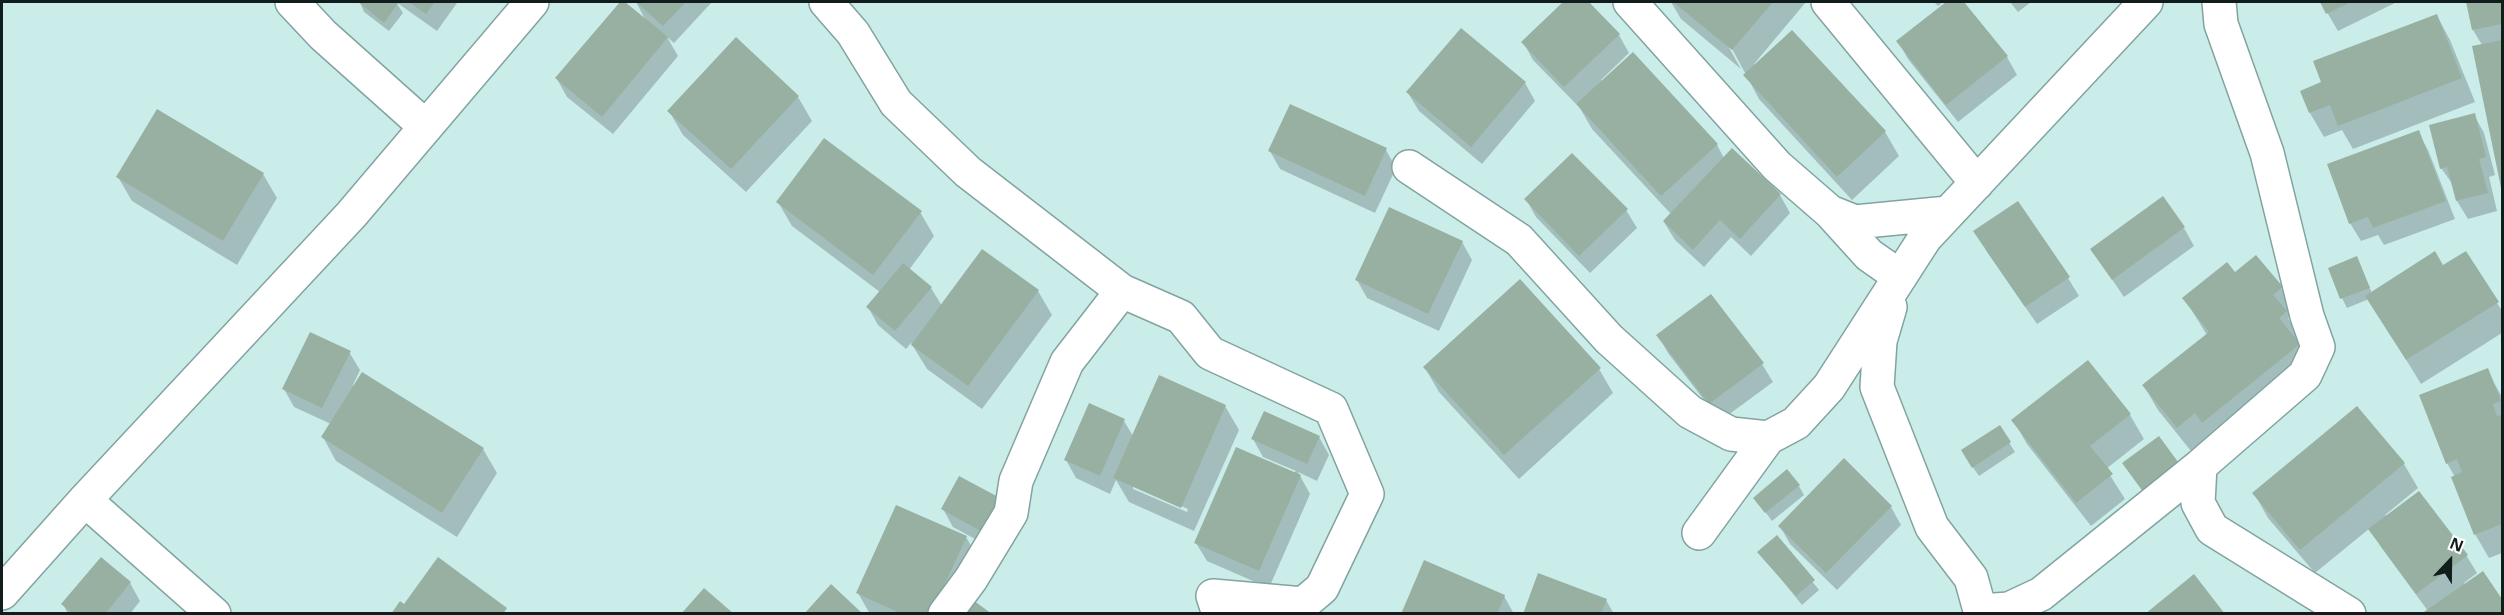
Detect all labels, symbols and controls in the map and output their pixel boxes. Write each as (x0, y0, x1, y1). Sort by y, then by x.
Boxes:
north arrow (2420, 531, 2480, 591)
text: N (2447, 532, 2467, 557)

